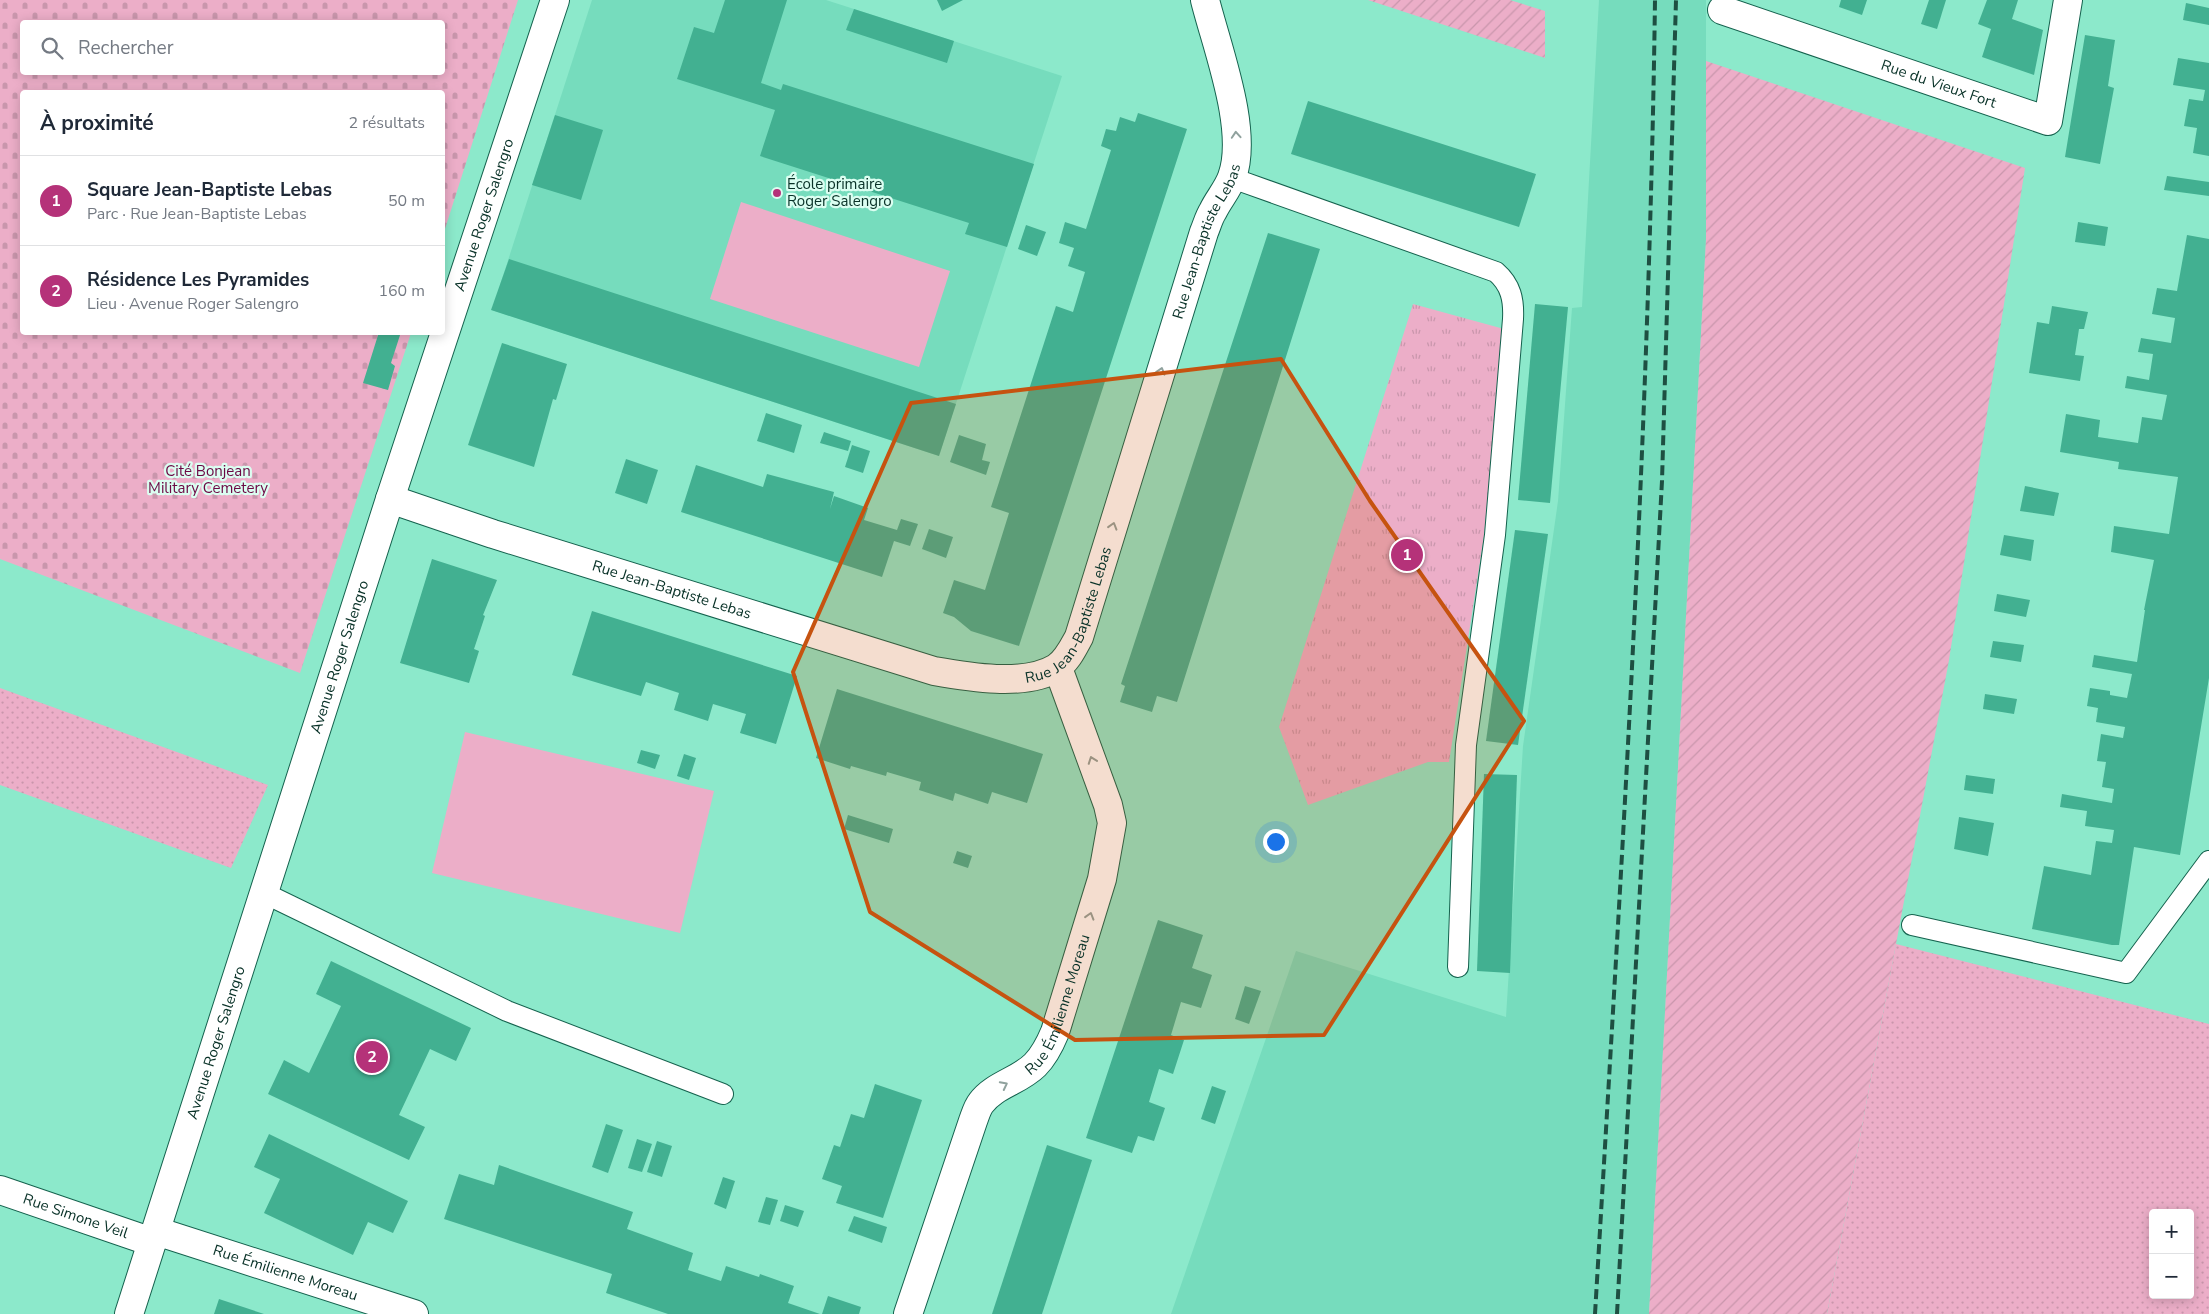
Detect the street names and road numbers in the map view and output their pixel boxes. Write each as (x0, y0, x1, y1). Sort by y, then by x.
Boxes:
street label: Rue du Vieux Fort (1878, 55, 2000, 113)
street label: Avenue Roger Salengro (449, 136, 519, 294)
street label: Rue Jean-Baptiste Lebas (1168, 162, 1245, 322)
street label: Rue Jean-Baptiste Lebas (1023, 544, 1116, 688)
street label: Rue Jean-Baptiste Lebas (590, 555, 754, 624)
street label: Avenue Roger Salengro (306, 578, 373, 736)
street label: Rue Émilienne Moreau (1021, 932, 1094, 1080)
street label: Avenue Roger Salengro (182, 963, 250, 1122)
street label: Rue Simone Veil (20, 1189, 131, 1243)
street label: Rue Émilienne Moreau (211, 1240, 360, 1305)

